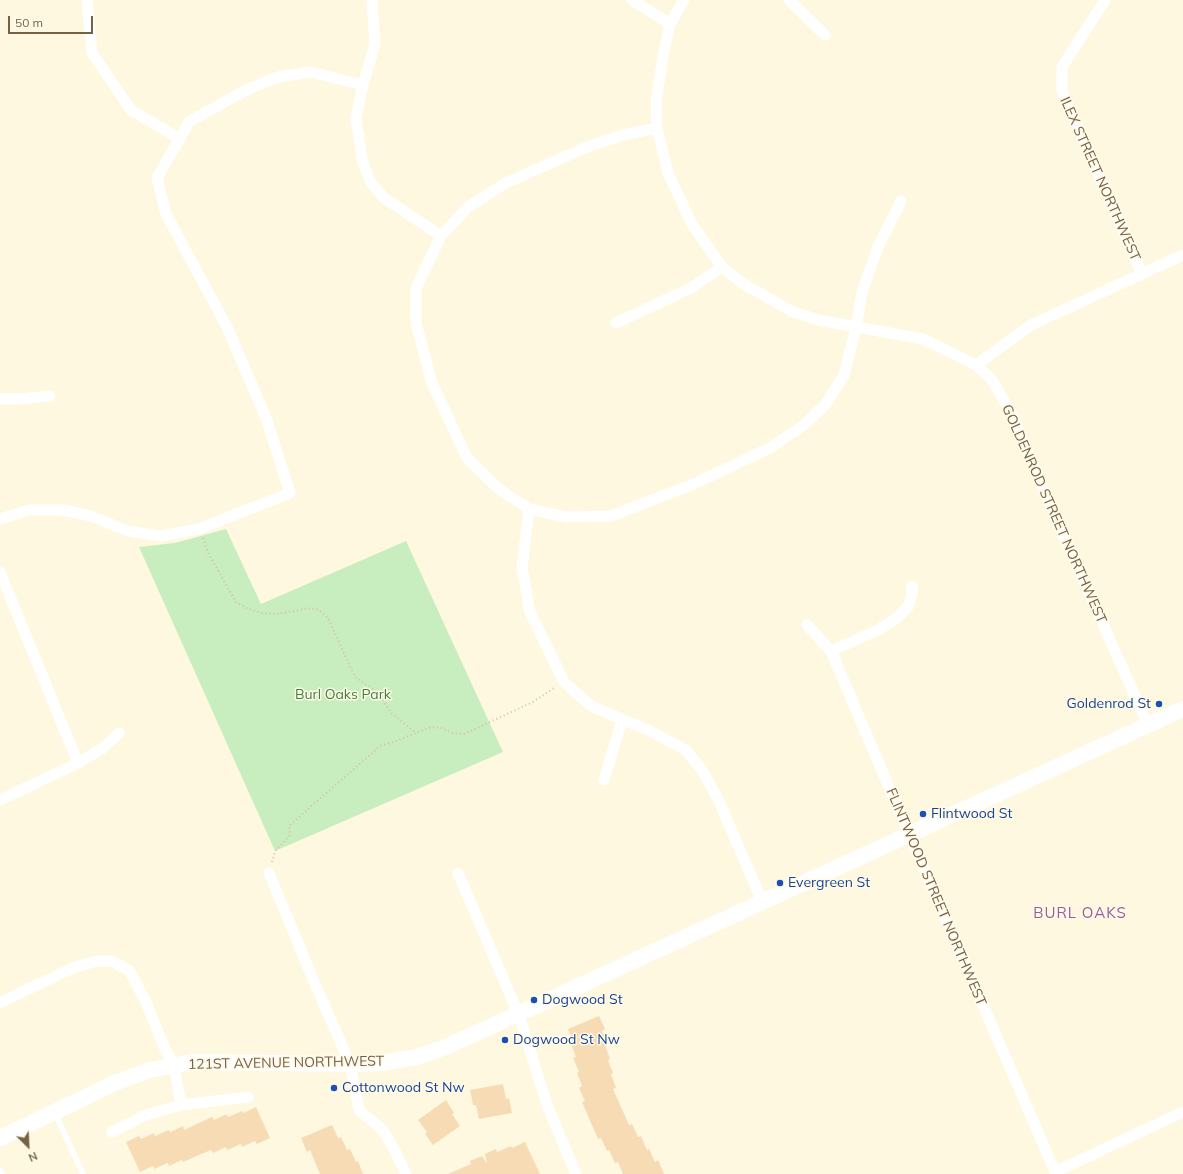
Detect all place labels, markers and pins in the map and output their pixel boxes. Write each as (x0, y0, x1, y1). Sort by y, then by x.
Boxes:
place label: Goldenrod St (1067, 696, 1151, 712)
marker: Goldenrod St (1154, 699, 1164, 709)
place label: Flintwood St (931, 806, 1012, 822)
marker: Flintwood St (918, 809, 928, 819)
place label: Evergreen St (788, 875, 870, 891)
marker: Evergreen St (775, 878, 785, 888)
place label: Dogwood St (542, 992, 623, 1008)
marker: Dogwood St (529, 995, 539, 1005)
place label: Dogwood St Nw (513, 1032, 620, 1048)
marker: Dogwood St Nw (500, 1035, 510, 1045)
place label: Cottonwood St Nw (342, 1080, 465, 1096)
marker: Cottonwood St Nw (329, 1083, 339, 1093)

